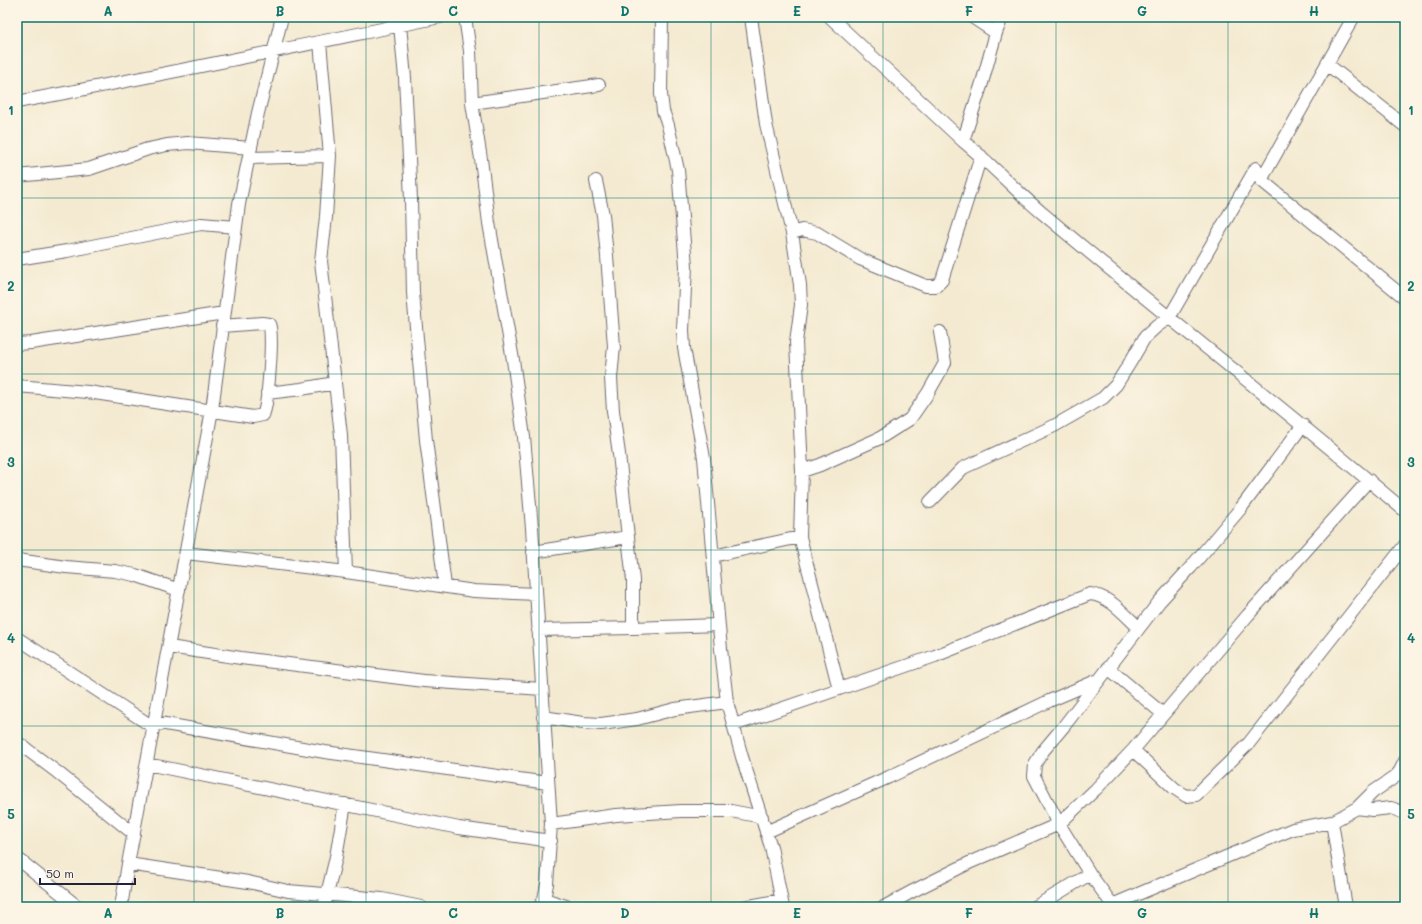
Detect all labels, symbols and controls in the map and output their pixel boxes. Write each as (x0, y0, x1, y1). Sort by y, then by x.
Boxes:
text: A (103, 2, 113, 19)
text: B (276, 2, 285, 19)
text: C (448, 2, 458, 19)
text: D (620, 2, 630, 19)
text: E (793, 2, 801, 19)
text: F (965, 2, 973, 19)
text: G (1137, 2, 1147, 19)
text: H (1309, 2, 1319, 19)
text: 1 (8, 101, 14, 118)
text: 1 (1408, 101, 1414, 118)
text: 2 (7, 277, 15, 294)
text: 2 (1407, 277, 1415, 294)
text: 3 (7, 453, 15, 470)
text: 3 (1407, 453, 1415, 470)
text: 4 (7, 629, 15, 646)
text: 4 (1407, 629, 1415, 646)
text: 5 (7, 805, 15, 822)
text: 5 (1407, 805, 1415, 822)
scale bar (40, 860, 135, 886)
text: 50 m (46, 865, 74, 881)
text: A (103, 904, 113, 921)
text: B (276, 904, 285, 921)
text: C (448, 904, 458, 921)
text: D (620, 904, 630, 921)
text: E (793, 904, 801, 921)
text: F (965, 904, 973, 921)
text: G (1137, 904, 1147, 921)
text: H (1309, 904, 1319, 921)

